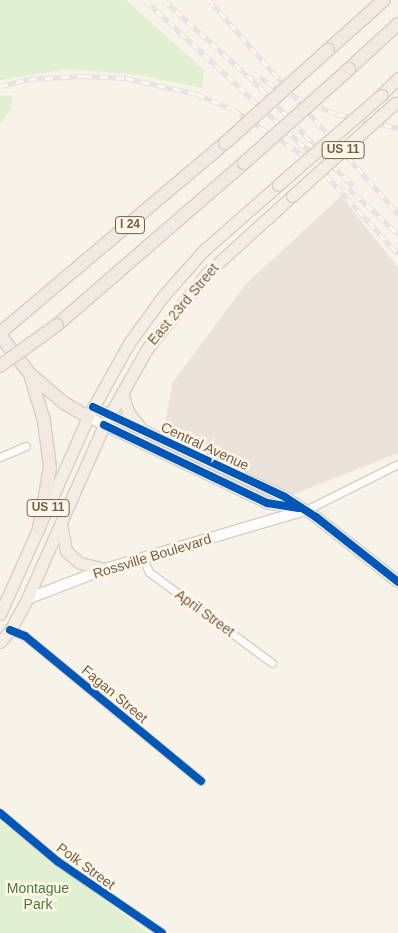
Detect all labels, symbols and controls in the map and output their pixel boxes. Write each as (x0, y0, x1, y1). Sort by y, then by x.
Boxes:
road number: US 11 (320, 140, 366, 160)
road number: I 24 (114, 216, 146, 234)
street label: East 23rd Street (144, 260, 222, 348)
street label: Central Avenue (158, 418, 252, 474)
road number: US 11 (26, 498, 70, 518)
street label: Rossville Boulevard (91, 530, 213, 582)
street label: April Street (172, 586, 238, 640)
street label: Fagan Street (79, 662, 151, 726)
street label: Polk Street (53, 839, 119, 893)
park label: Montague Park (7, 880, 69, 912)

